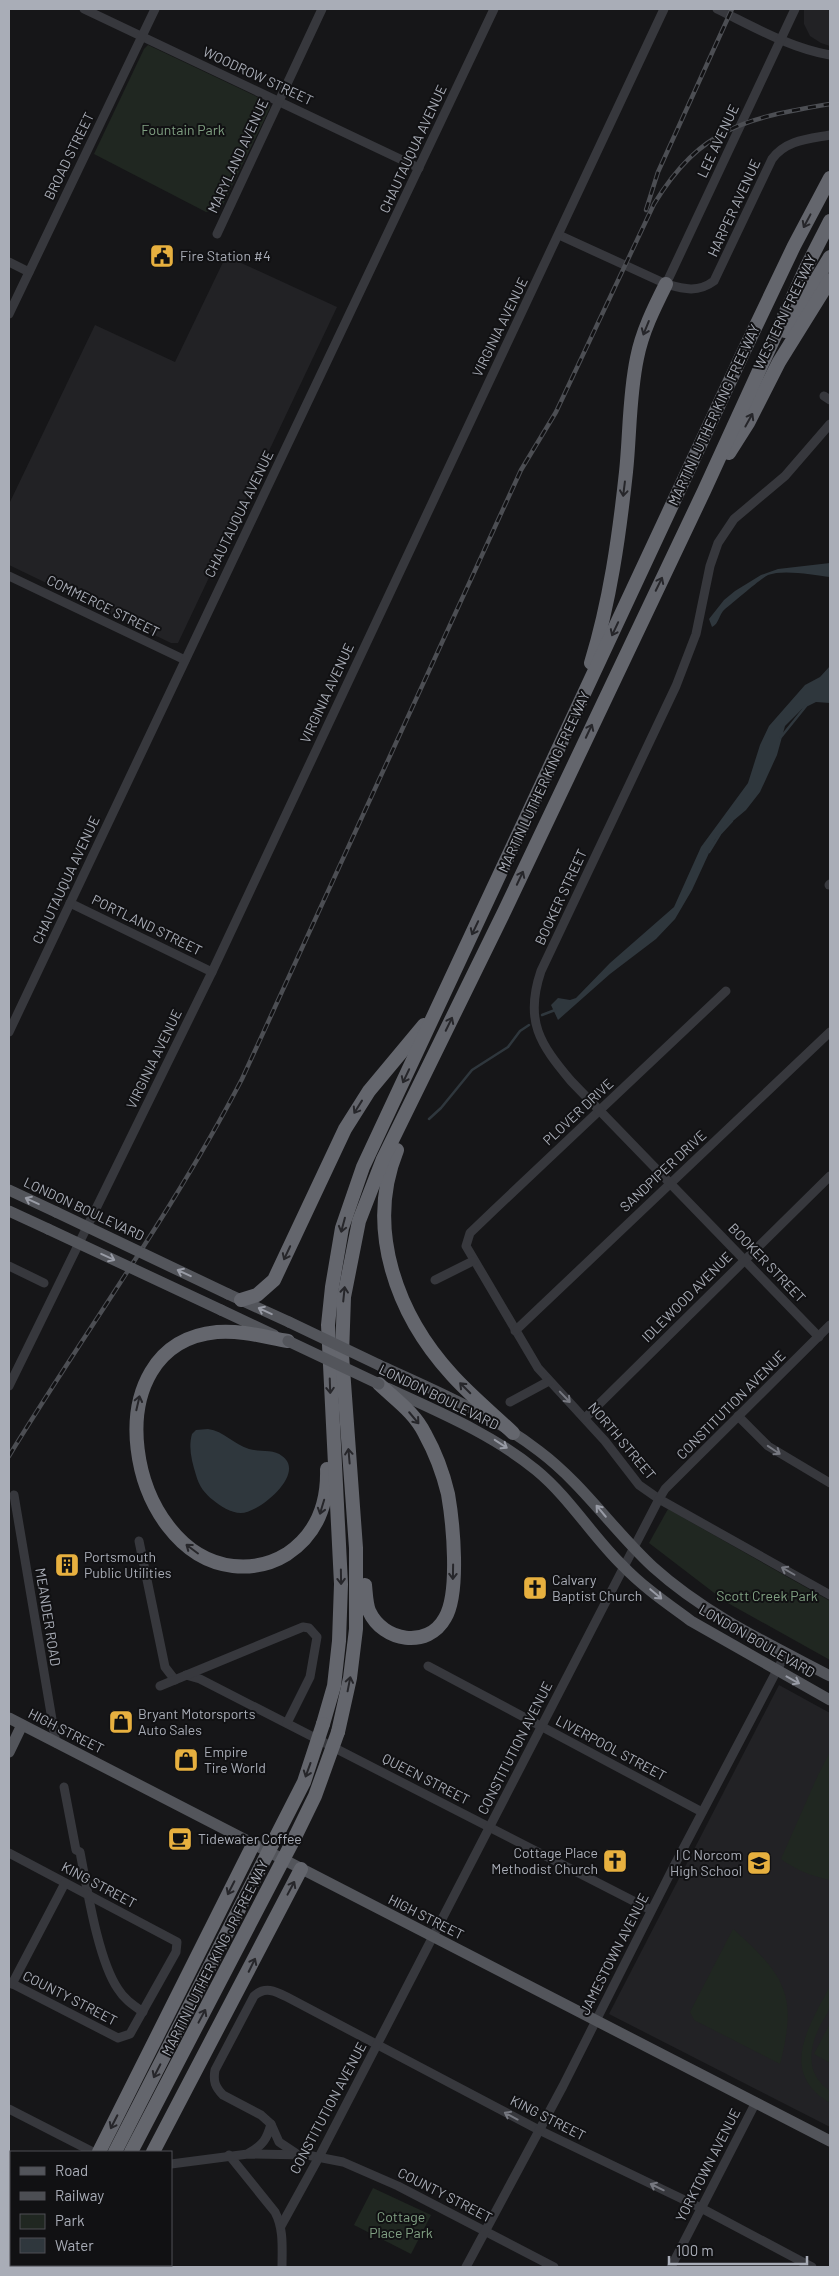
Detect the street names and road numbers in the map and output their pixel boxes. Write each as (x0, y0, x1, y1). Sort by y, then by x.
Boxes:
street label: WOODROW STREET (200, 43, 316, 109)
street label: CHAUTAUQUA AVENUE (375, 82, 450, 216)
street label: MARYLAND AVENUE (204, 96, 271, 216)
street label: LEE AVENUE (693, 101, 742, 180)
street label: BROAD STREET (40, 109, 97, 202)
street label: HARPER AVENUE (703, 156, 764, 259)
street label: WESTERN FREEWAY (749, 251, 820, 372)
street label: VIRGINIA AVENUE (468, 274, 531, 379)
street label: MARTIN LUTHER KING FREEWAY (664, 321, 763, 508)
street label: CHAUTAUQUA AVENUE (200, 447, 277, 580)
street label: COMMERCE STREET (44, 571, 162, 640)
street label: VIRGINIA AVENUE (296, 640, 357, 745)
street label: MARTIN LUTHER KING FREEWAY (494, 688, 593, 875)
street label: CHAUTAUQUA AVENUE (28, 813, 103, 947)
street label: BOOKER STREET (531, 846, 590, 947)
street label: PORTLAND STREET (89, 890, 205, 959)
street label: VIRGINIA AVENUE (122, 1006, 185, 1111)
street label: PLOVER DRIVE (539, 1075, 616, 1149)
street label: SANDPIPER DRIVE (616, 1126, 709, 1215)
street label: LONDON BOULEVARD (21, 1173, 147, 1244)
street label: BOOKER STREET (725, 1219, 810, 1306)
street label: IDLEWOOD AVENUE (638, 1248, 735, 1345)
street label: CONSTITUTION AVENUE (673, 1347, 789, 1463)
street label: LONDON BOULEVARD (376, 1360, 502, 1433)
street label: NORTH STREET (585, 1398, 660, 1483)
street label: MEANDER ROAD (32, 1567, 65, 1667)
street label: LONDON BOULEVARD (696, 1600, 818, 1681)
street label: CONSTITUTION AVENUE (474, 1678, 556, 1817)
street label: HIGH STREET (26, 1704, 107, 1757)
street label: LIVERPOOL STREET (553, 1711, 669, 1784)
street label: QUEEN STREET (380, 1749, 473, 1808)
street label: MARTIN LUTHER KING JR FREEWAY (158, 1857, 272, 2059)
street label: KING STREET (59, 1858, 140, 1911)
street label: HIGH STREET (386, 1890, 467, 1943)
street label: JAMESTOWN AVENUE (575, 1890, 652, 2018)
street label: COUNTY STREET (20, 1966, 120, 2029)
street label: CONSTITUTION AVENUE (286, 2039, 370, 2177)
street label: KING STREET (508, 2091, 589, 2144)
street label: YORKTOWN AVENUE (672, 2105, 744, 2224)
street label: COUNTY STREET (395, 2163, 495, 2226)

